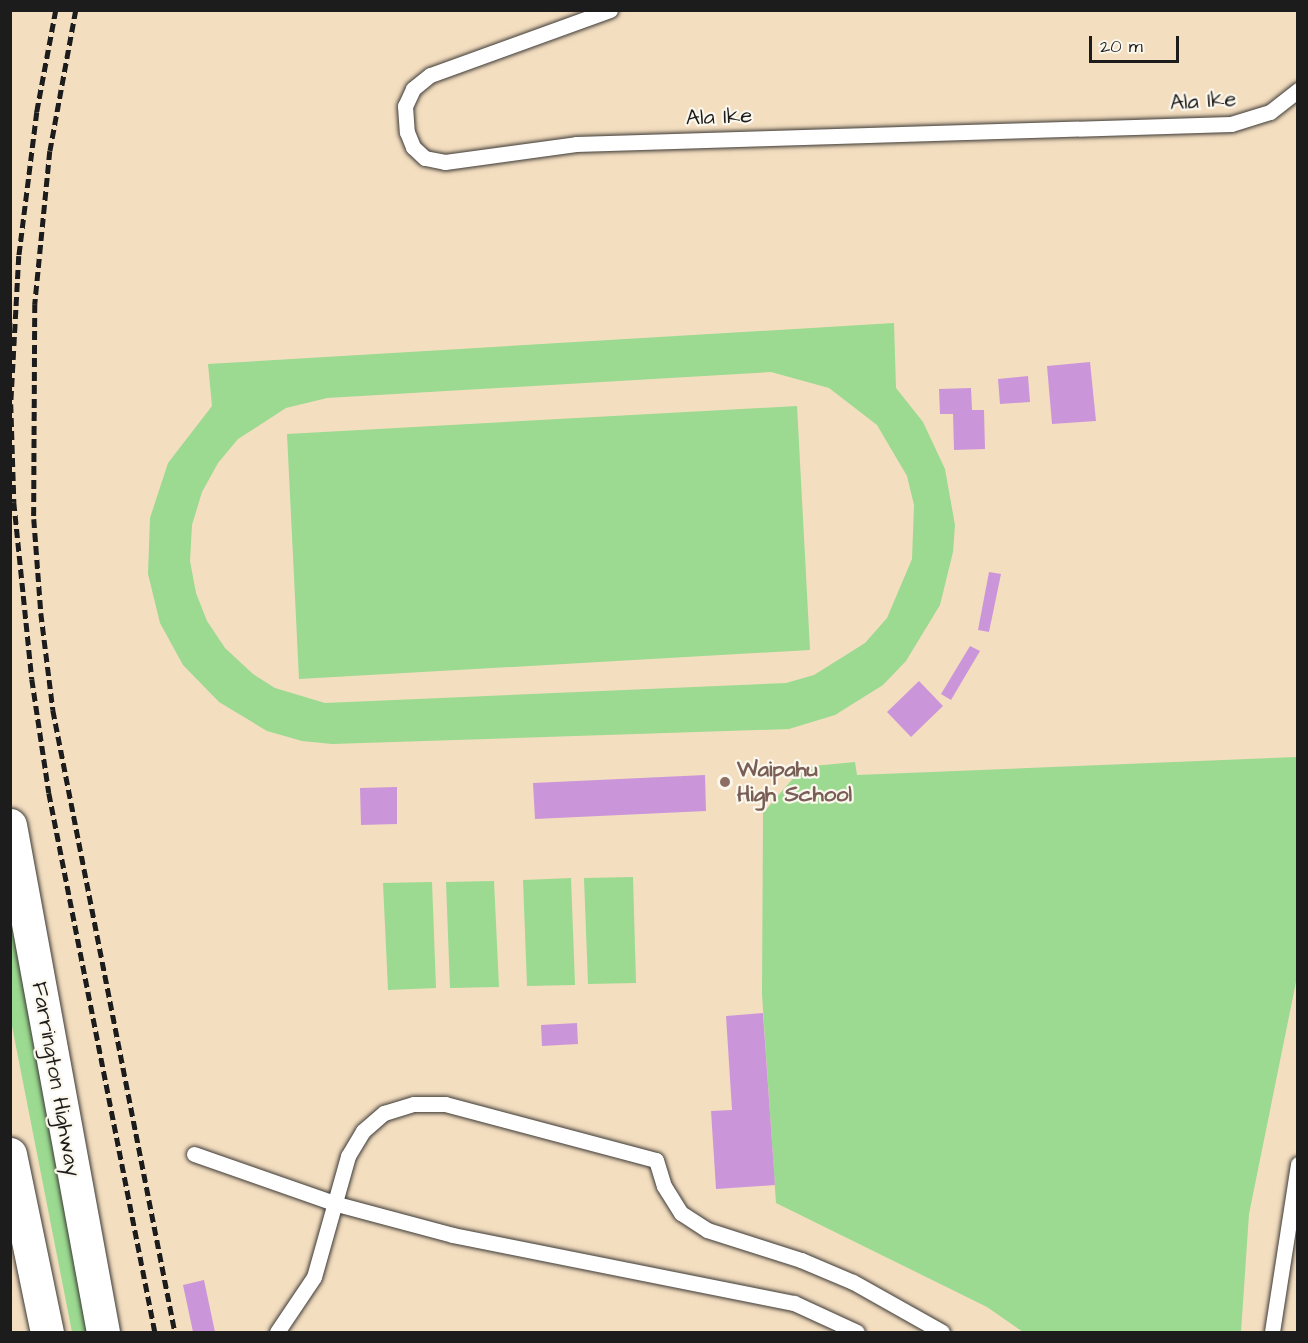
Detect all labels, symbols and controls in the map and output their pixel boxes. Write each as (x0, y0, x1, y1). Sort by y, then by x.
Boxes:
scale bar (1092, 24, 1182, 62)
text: 20 m (1100, 34, 1143, 59)
street label: Ala Ike (1169, 86, 1237, 116)
street label: Ala Ike (685, 103, 753, 131)
place label: Waipahu High School (737, 756, 852, 807)
marker: Waipahu High School (718, 775, 732, 789)
street label: Farrington Highway (26, 980, 86, 1178)

